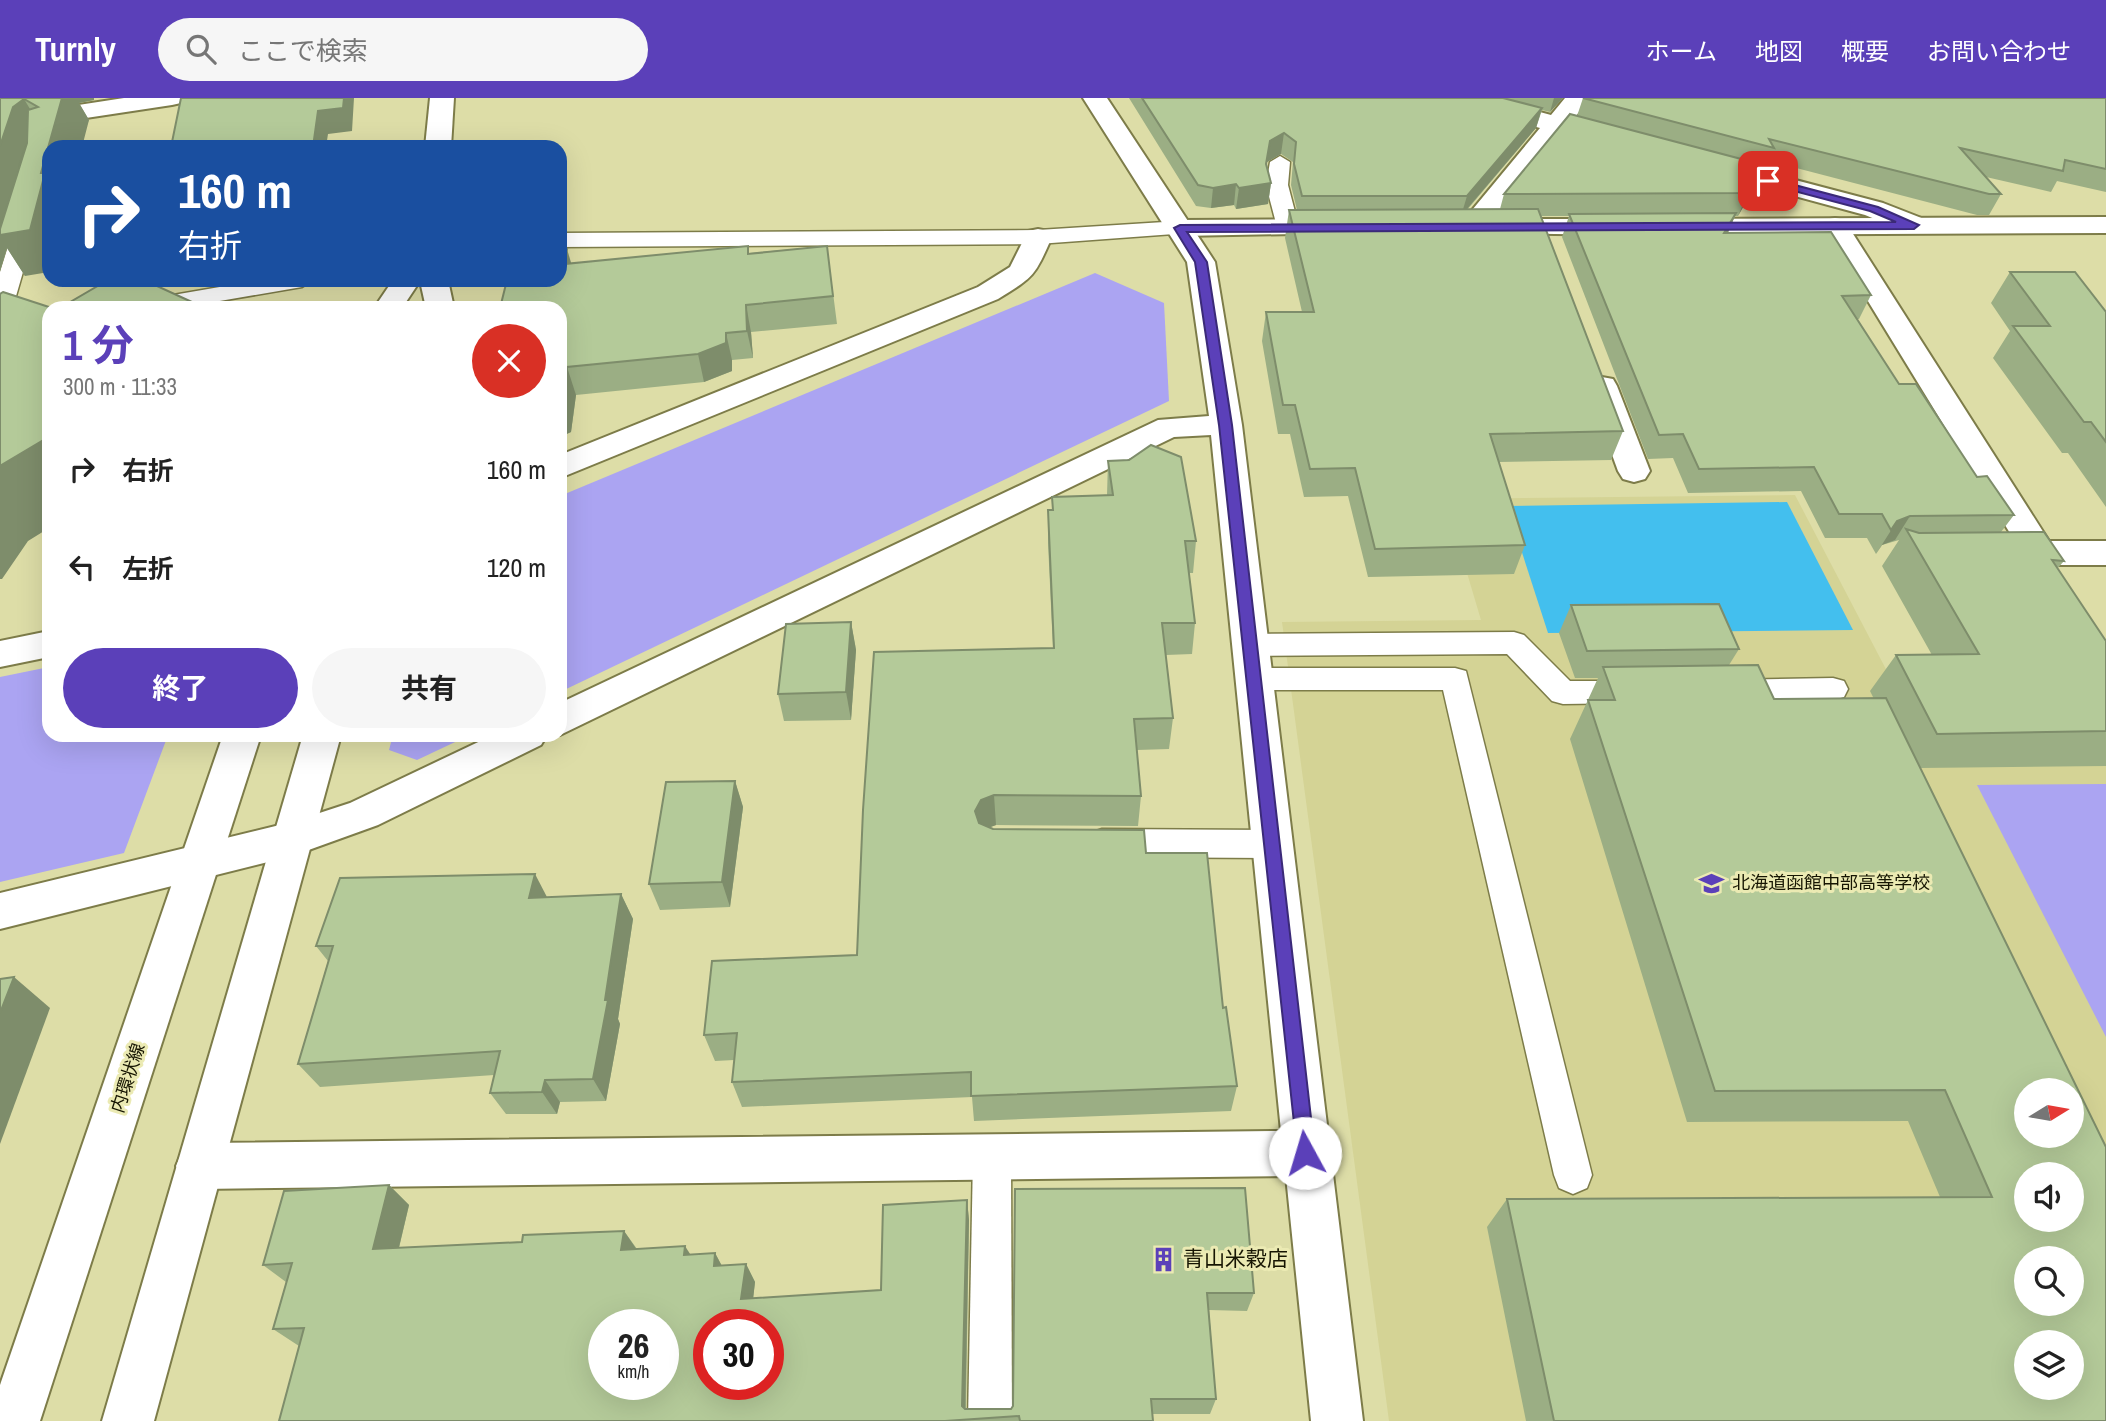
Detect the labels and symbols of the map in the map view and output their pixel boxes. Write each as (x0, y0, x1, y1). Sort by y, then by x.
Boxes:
pin (1738, 151, 1798, 211)
school or university icon: 北海道函館中部高等学校 (1698, 869, 1726, 897)
place label: 北海道函館中部高等学校 (1732, 870, 1930, 895)
street label: 内環状線 (105, 1040, 151, 1116)
north arrow (2014, 1078, 2084, 1148)
position arrow (1268, 1116, 1342, 1190)
place label: 青山米穀店 (1183, 1244, 1288, 1273)
building icon: 青山米穀店 (1149, 1245, 1177, 1273)
speed limit sign: 30 (693, 1309, 784, 1400)

